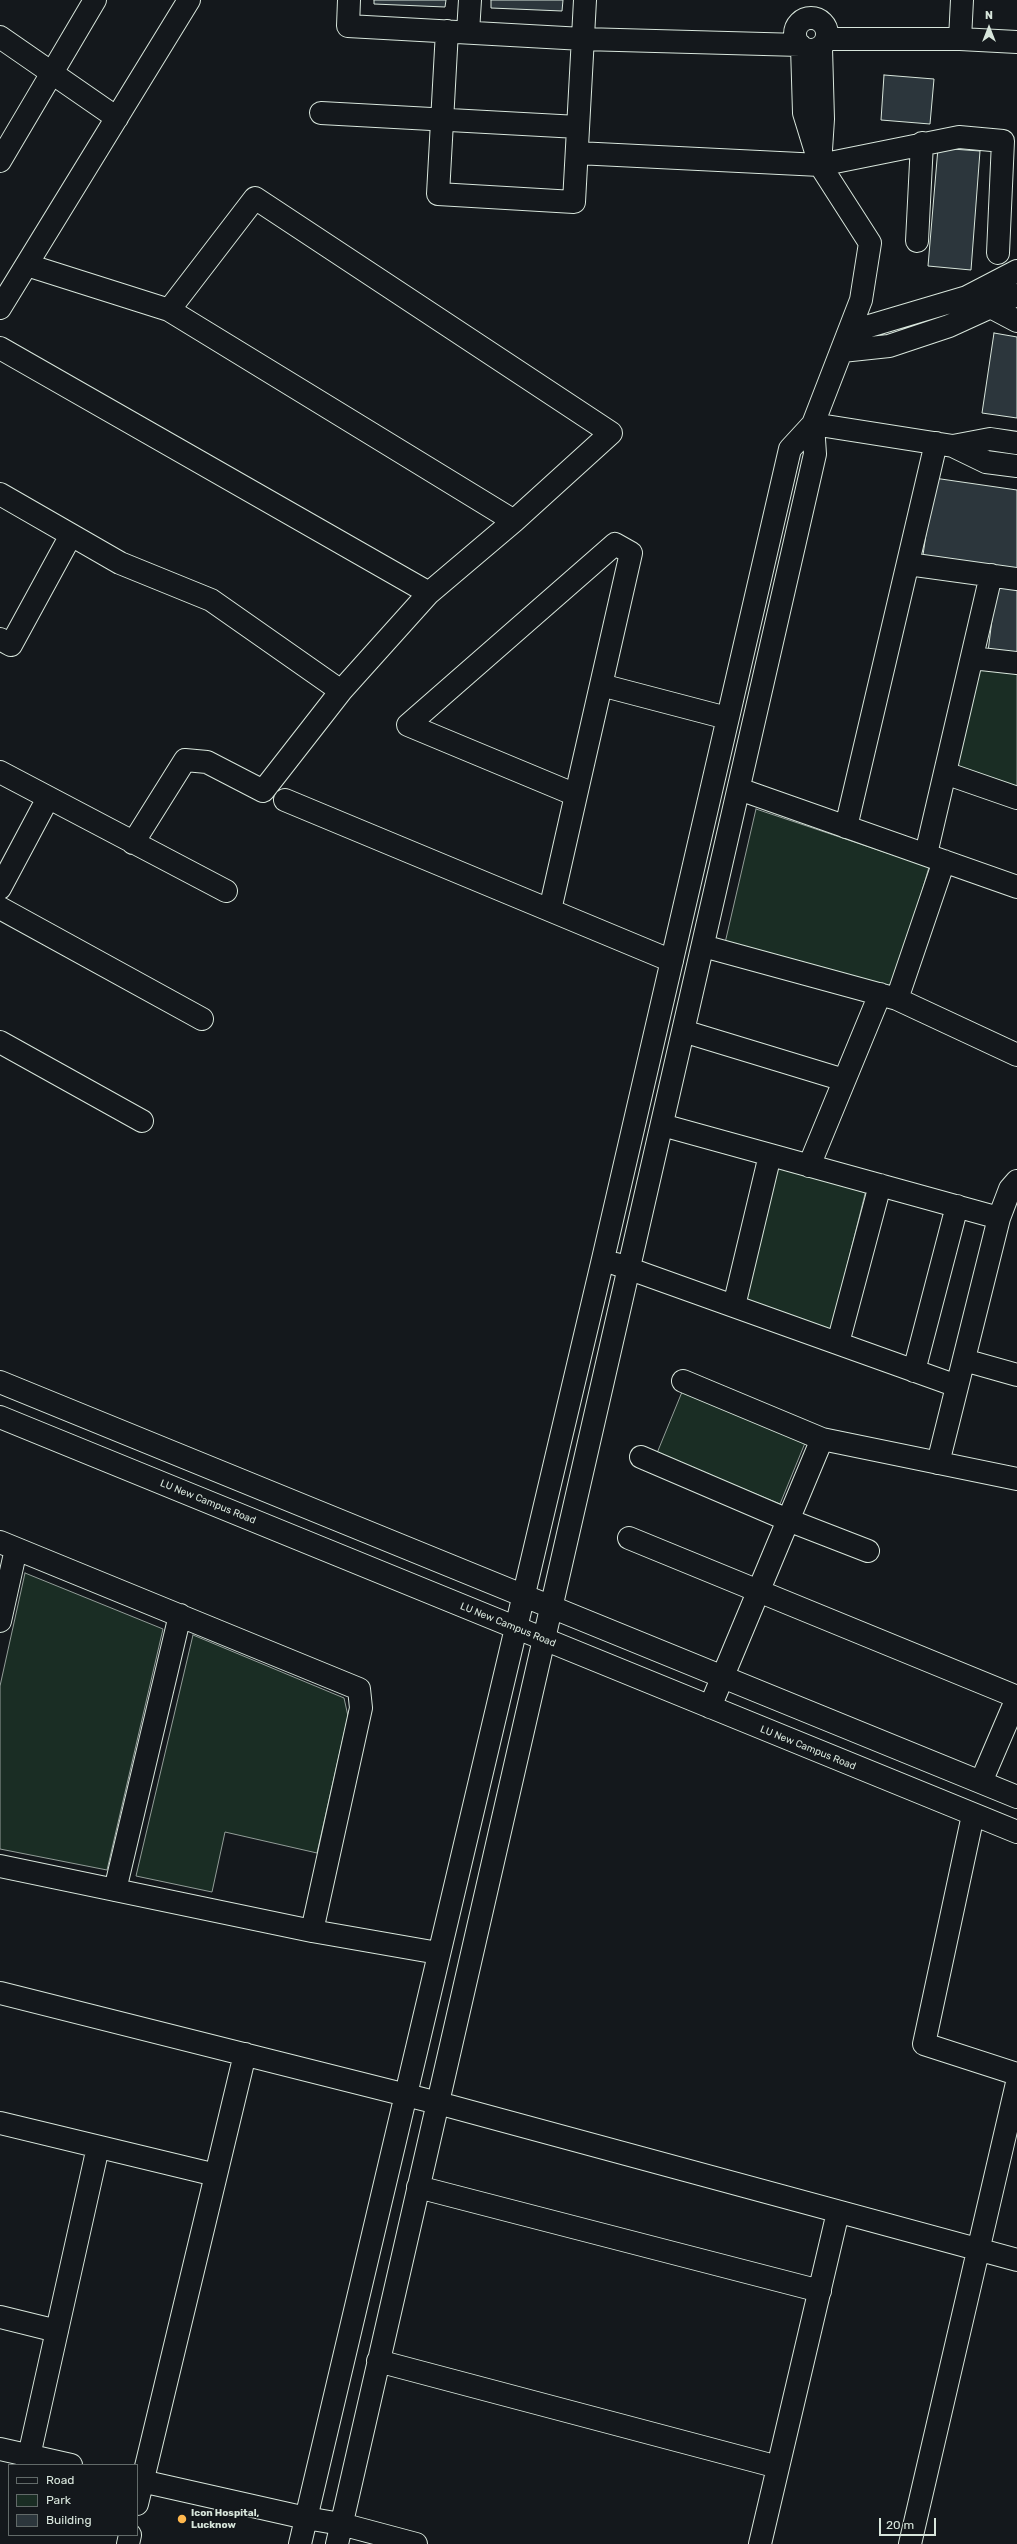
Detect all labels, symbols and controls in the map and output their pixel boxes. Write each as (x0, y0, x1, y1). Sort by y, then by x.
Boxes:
north arrow (969, 8, 1009, 48)
text: N (985, 9, 993, 22)
street label: LU New Campus Road (158, 1477, 258, 1527)
street label: LU New Campus Road (458, 1600, 558, 1650)
street label: LU New Campus Road (758, 1723, 858, 1773)
legend (8, 2464, 138, 2536)
text: Road (46, 2473, 74, 2487)
text: Park (46, 2493, 71, 2507)
place label: Icon Hospital, Lucknow (191, 2507, 259, 2530)
scale bar (881, 2510, 938, 2536)
text: Building (46, 2513, 92, 2527)
marker: Icon Hospital, Lucknow (176, 2513, 188, 2525)
text: 20 m (886, 2518, 914, 2532)

